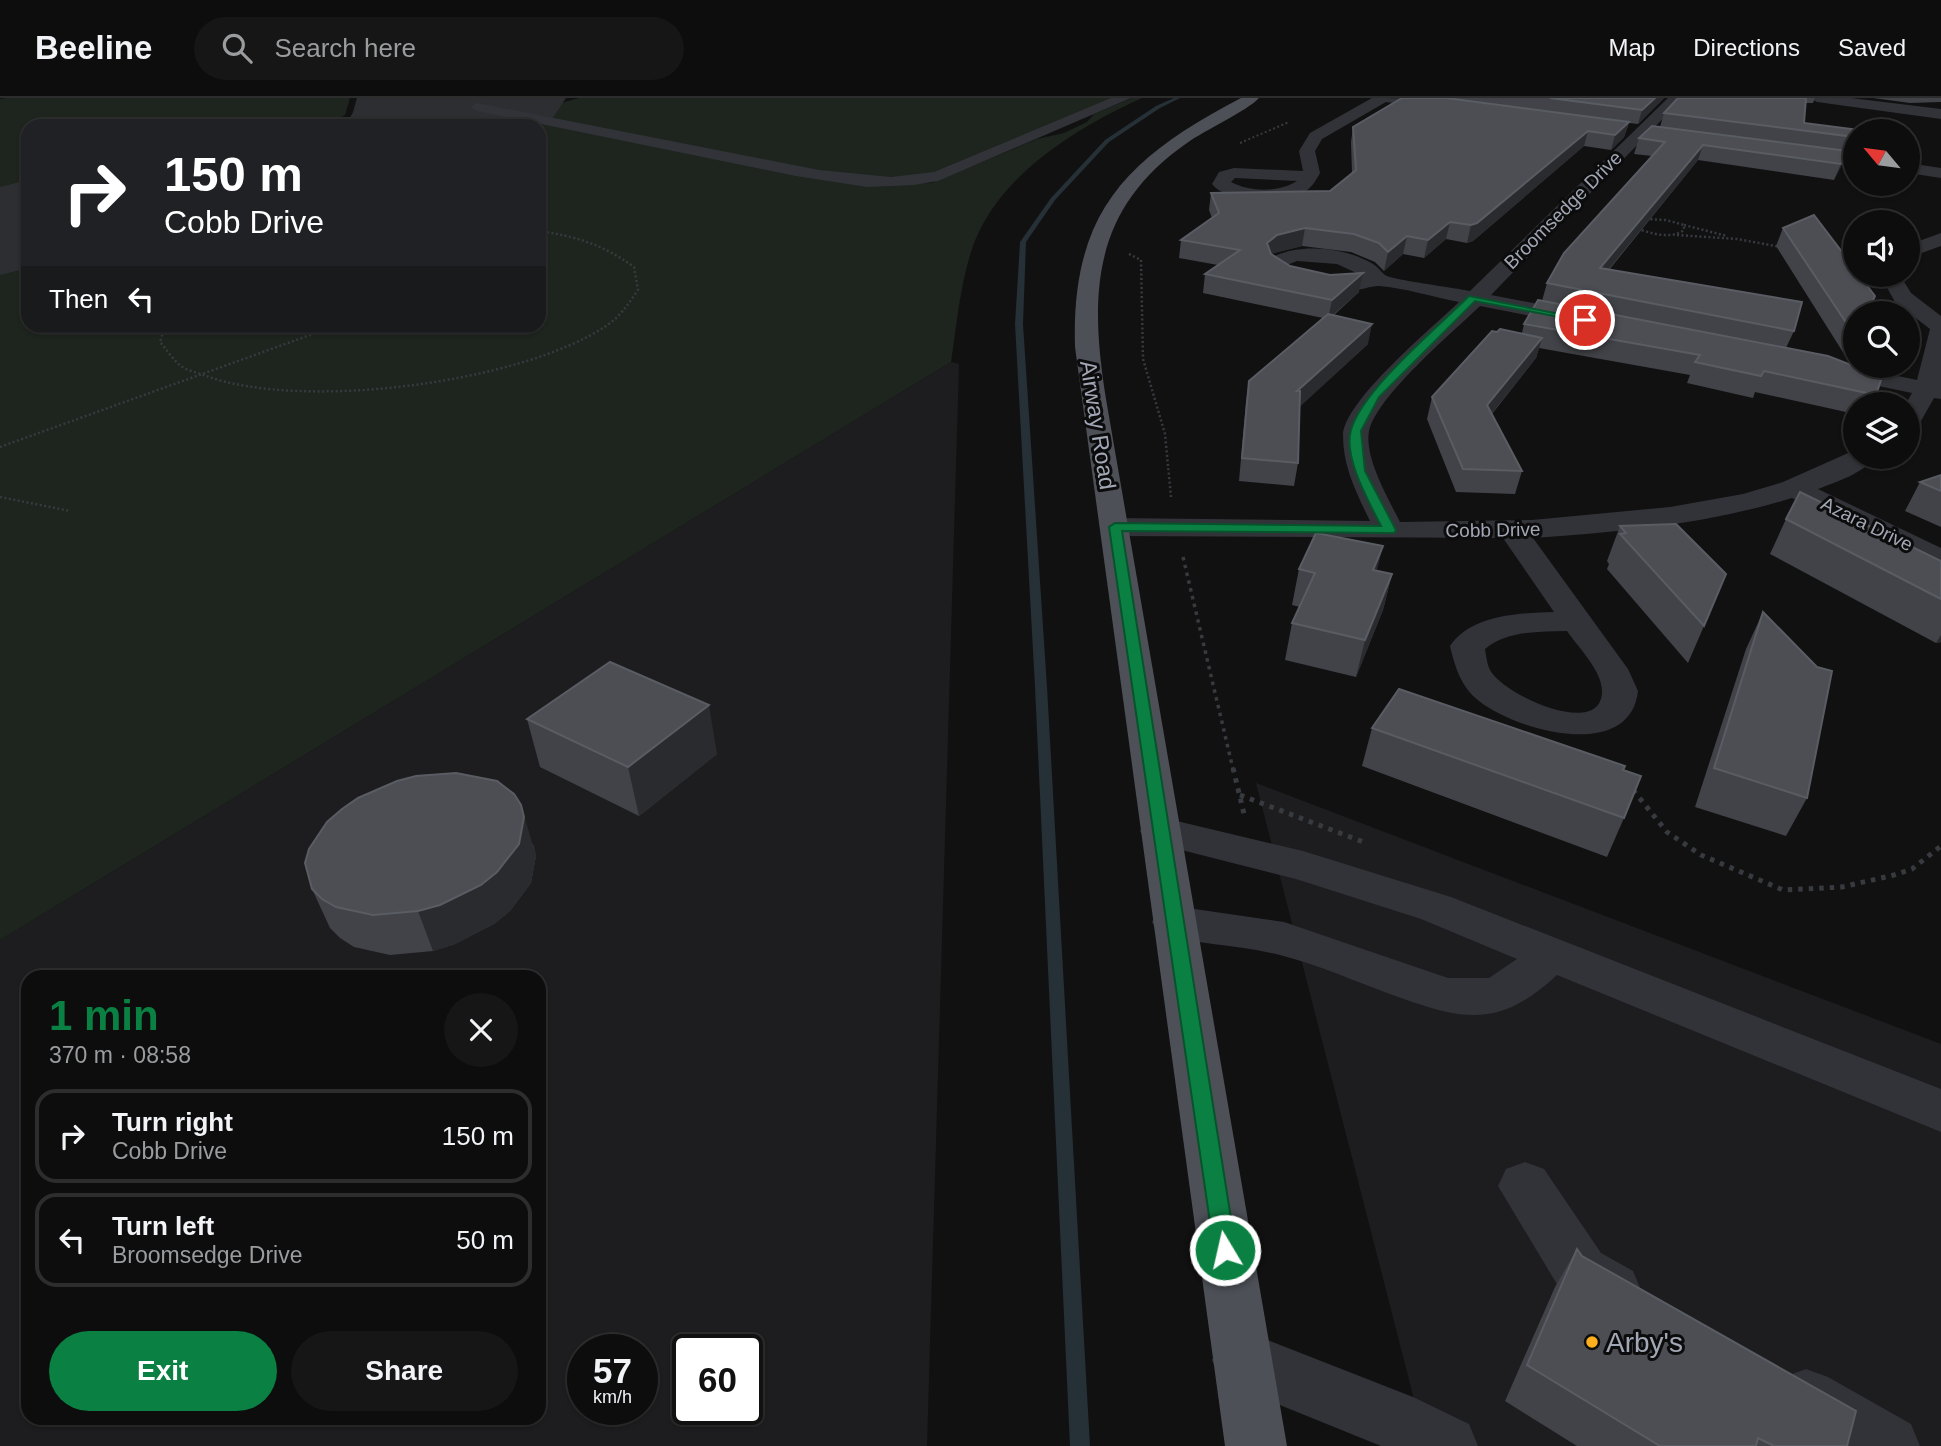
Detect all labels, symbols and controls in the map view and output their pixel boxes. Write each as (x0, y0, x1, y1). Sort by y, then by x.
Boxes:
search box (194, 17, 684, 80)
text: Beeline (35, 29, 152, 66)
icon: search (218, 29, 256, 67)
text: Search here (274, 33, 416, 63)
text: Map (1609, 34, 1655, 61)
text: Directions (1693, 34, 1800, 61)
text: Saved (1838, 34, 1906, 61)
north arrow (1843, 119, 1920, 196)
map controls (1843, 119, 1920, 469)
icon: right (49, 147, 140, 238)
text: 150 m (164, 147, 303, 201)
street label: Broomsedge Drive (1500, 147, 1626, 273)
text: Cobb Drive (164, 204, 324, 240)
button: sound (1843, 210, 1920, 287)
icon: left (122, 280, 160, 318)
text: Then (49, 284, 108, 314)
pin (1555, 290, 1615, 350)
icon: arrive (1566, 301, 1604, 339)
button: search (1843, 301, 1920, 378)
street label: Airway Road (1075, 359, 1121, 491)
button: layers (1843, 392, 1920, 469)
street label: Azara Drive (1818, 493, 1916, 555)
street label: Cobb Drive (1445, 519, 1541, 541)
text: 1 min (49, 992, 159, 1039)
button: close (444, 993, 518, 1067)
text: 370 m · 08:58 (49, 1042, 191, 1068)
text: Turn right (112, 1107, 233, 1137)
icon: right (53, 1117, 91, 1155)
text: 150 m (442, 1121, 514, 1151)
text: Cobb Drive (112, 1138, 227, 1164)
text: Turn left (112, 1211, 214, 1241)
position arrow (1188, 1213, 1262, 1287)
icon: left (53, 1221, 91, 1259)
text: 50 m (456, 1225, 514, 1255)
text: Broomsedge Drive (112, 1242, 302, 1268)
place label: Arby's (1606, 1327, 1683, 1358)
button: Exit (49, 1331, 277, 1411)
button: Share (291, 1331, 518, 1411)
speed limit sign: 60 (672, 1334, 763, 1425)
marker: Arby's (1584, 1334, 1600, 1350)
text: 57 (593, 1351, 632, 1390)
text: km/h (593, 1387, 632, 1407)

